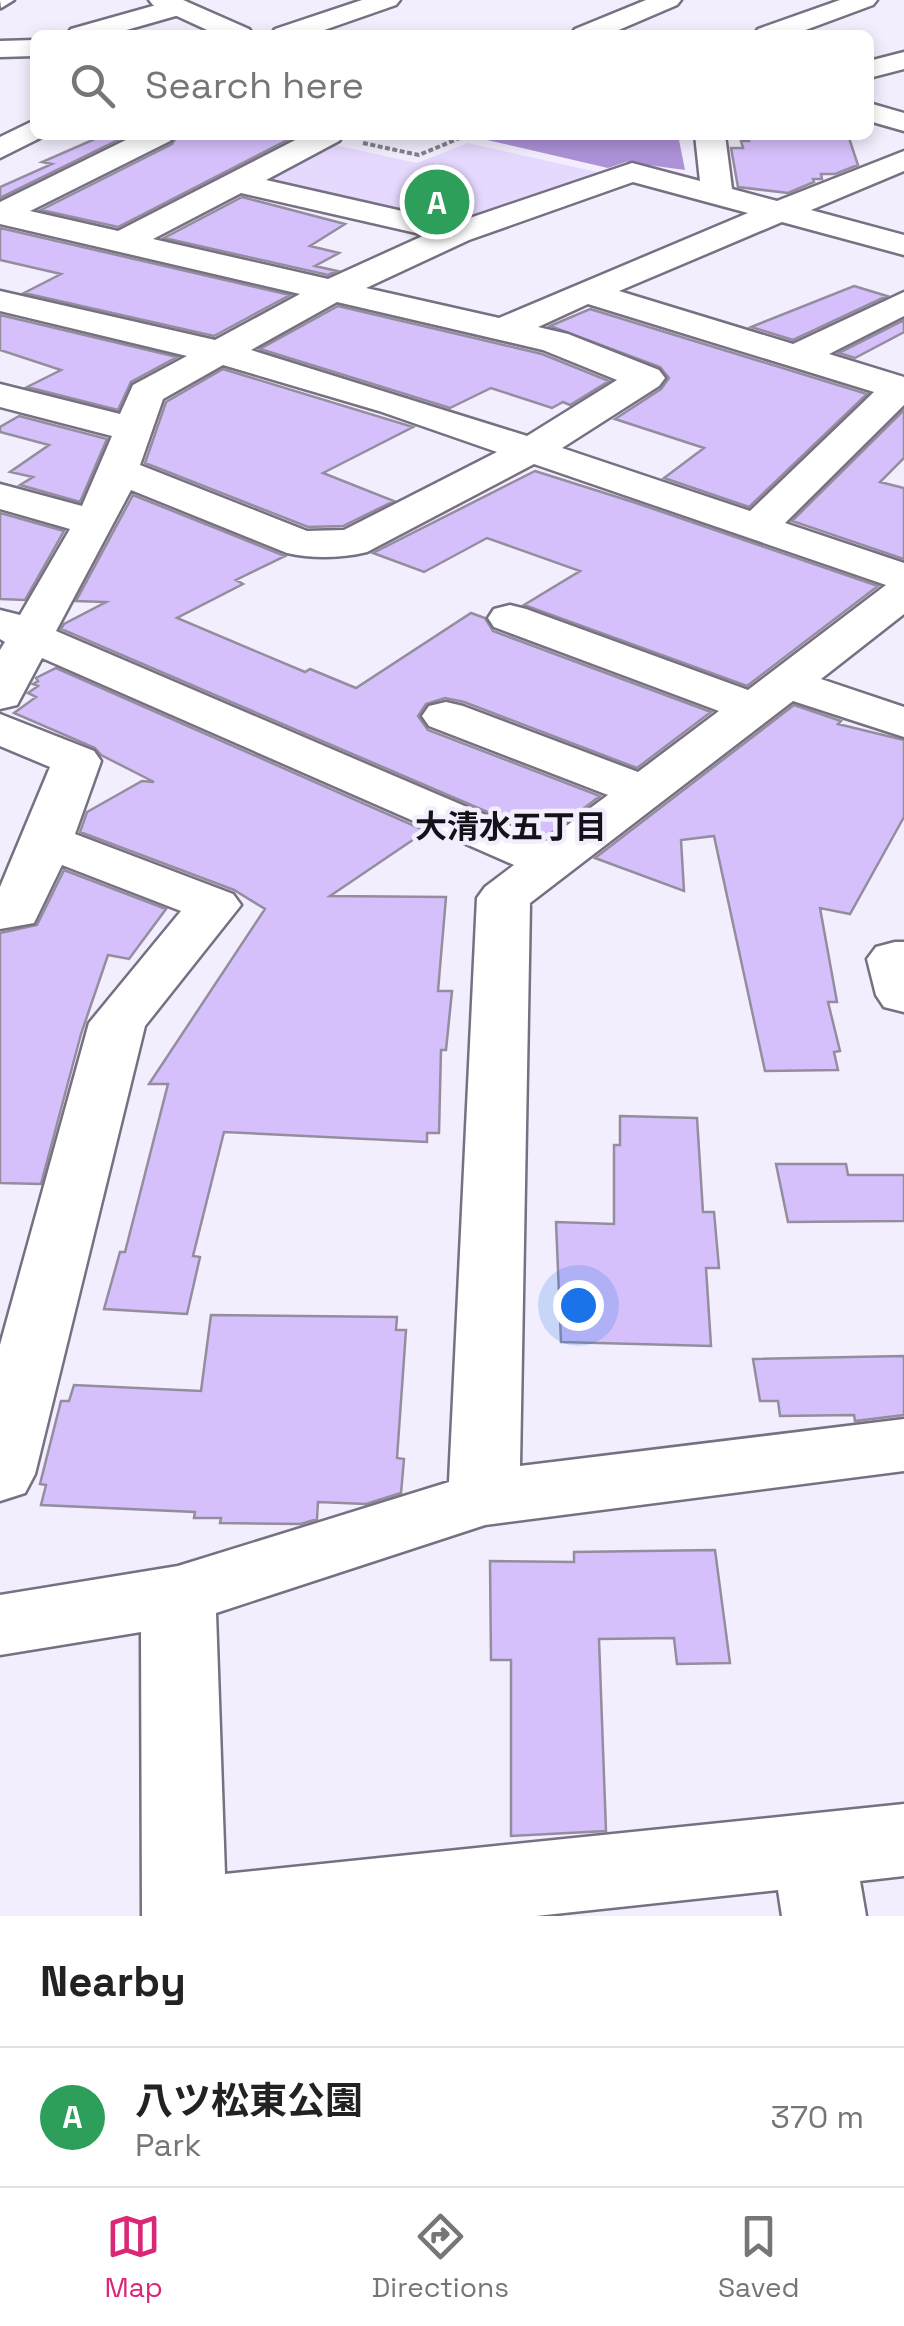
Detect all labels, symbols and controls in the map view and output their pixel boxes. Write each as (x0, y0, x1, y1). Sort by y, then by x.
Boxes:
search box (30, 30, 874, 140)
icon: search (65, 58, 120, 113)
text: Search here (145, 61, 364, 109)
pin: A (404, 164, 470, 240)
district label: 大清水五丁目 (415, 807, 607, 847)
your location (553, 1280, 604, 1331)
text: Nearby (40, 1955, 186, 2008)
text: 八ツ松東公園 (135, 2077, 363, 2125)
text: A (62, 2097, 83, 2137)
text: 370 m (771, 2097, 864, 2137)
text: Park (135, 2125, 202, 2165)
tab: Map (104, 2209, 163, 2305)
tab: Directions (372, 2209, 509, 2305)
tab: Saved (718, 2209, 800, 2305)

